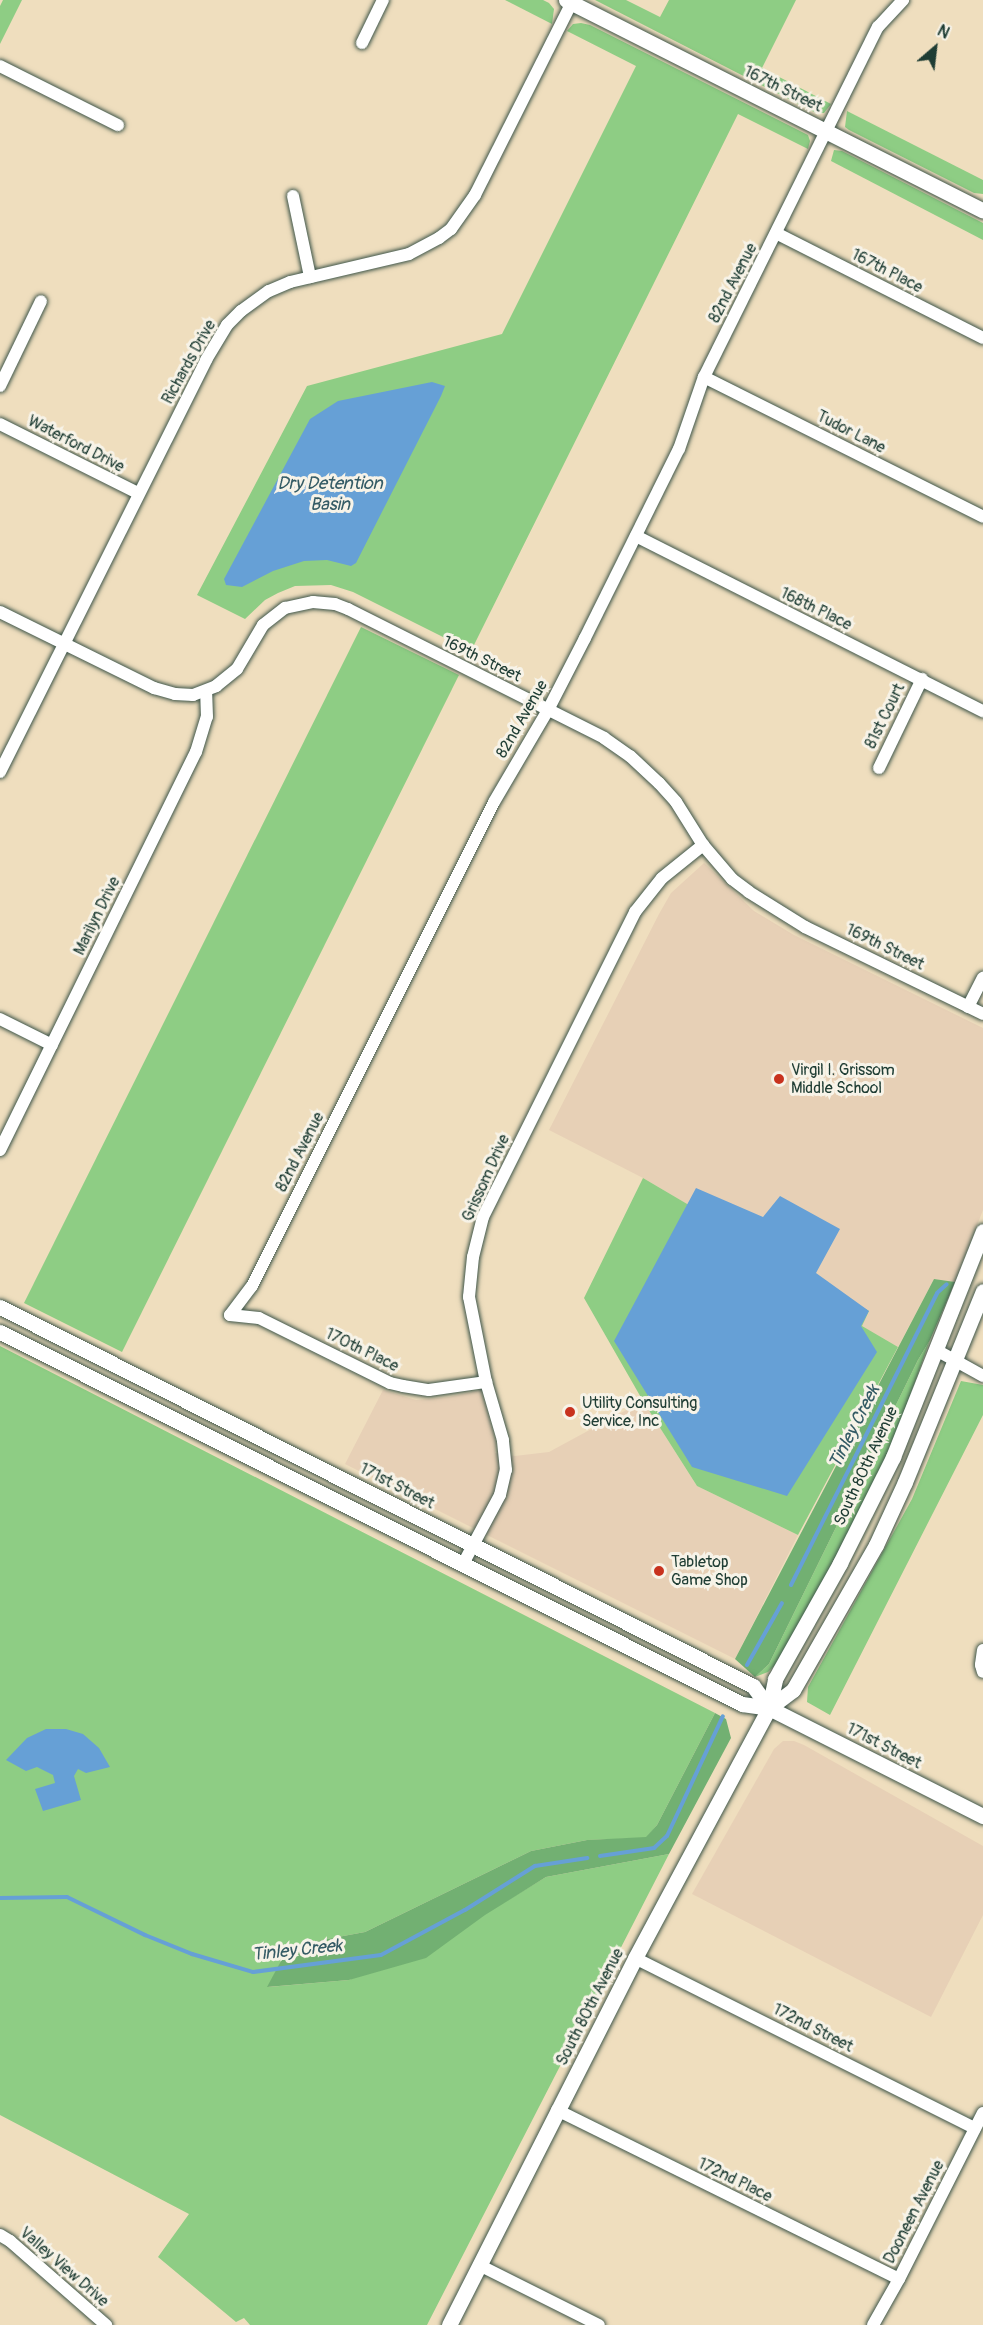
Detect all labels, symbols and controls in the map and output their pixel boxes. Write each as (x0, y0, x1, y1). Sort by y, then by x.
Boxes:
north arrow (905, 18, 965, 78)
text: N (934, 21, 953, 43)
street label: 167th Street (741, 62, 825, 116)
street label: 82nd Avenue (705, 240, 761, 326)
street label: 167th Place (848, 245, 926, 297)
street label: Richards Drive (158, 317, 220, 407)
street label: Tudor Lane (813, 406, 889, 458)
street label: Waterford Drive (25, 411, 127, 477)
water label: Dry Detention Basin (277, 474, 383, 516)
street label: 168th Place (777, 583, 855, 635)
street label: 169th Street (440, 632, 524, 686)
street label: 82nd Avenue (492, 677, 552, 761)
street label: 81st Court (861, 680, 909, 752)
street label: Marilyn Drive (70, 874, 124, 958)
street label: 169th Street (843, 920, 927, 974)
place label: Virgil I. Grissom Middle School (791, 1060, 895, 1098)
marker: Virgil I. Grissom Middle School (772, 1072, 786, 1086)
street label: 82nd Avenue (272, 1109, 328, 1195)
street label: Grissom Drive (458, 1131, 514, 1225)
street label: 170th Place (322, 1324, 402, 1376)
water label: Tinley Creek (825, 1382, 885, 1472)
place label: Utility Consulting Service, Inc (582, 1393, 697, 1431)
street label: South 80th Avenue (830, 1403, 902, 1529)
marker: Utility Consulting Service, Inc (563, 1405, 577, 1419)
street label: 171st Street (356, 1459, 438, 1513)
place label: Tabletop Game Shop (671, 1552, 748, 1590)
marker: Tabletop Game Shop (652, 1564, 666, 1578)
street label: 171st Street (843, 1719, 925, 1773)
water label: Tinley Creek (251, 1936, 343, 1966)
street label: South 80th Avenue (552, 1945, 628, 2069)
street label: 172nd Street (770, 2000, 856, 2056)
street label: 172nd Place (695, 2154, 775, 2206)
street label: Dooneen Avenue (880, 2157, 948, 2267)
street label: Valley View Drive (16, 2223, 112, 2311)

